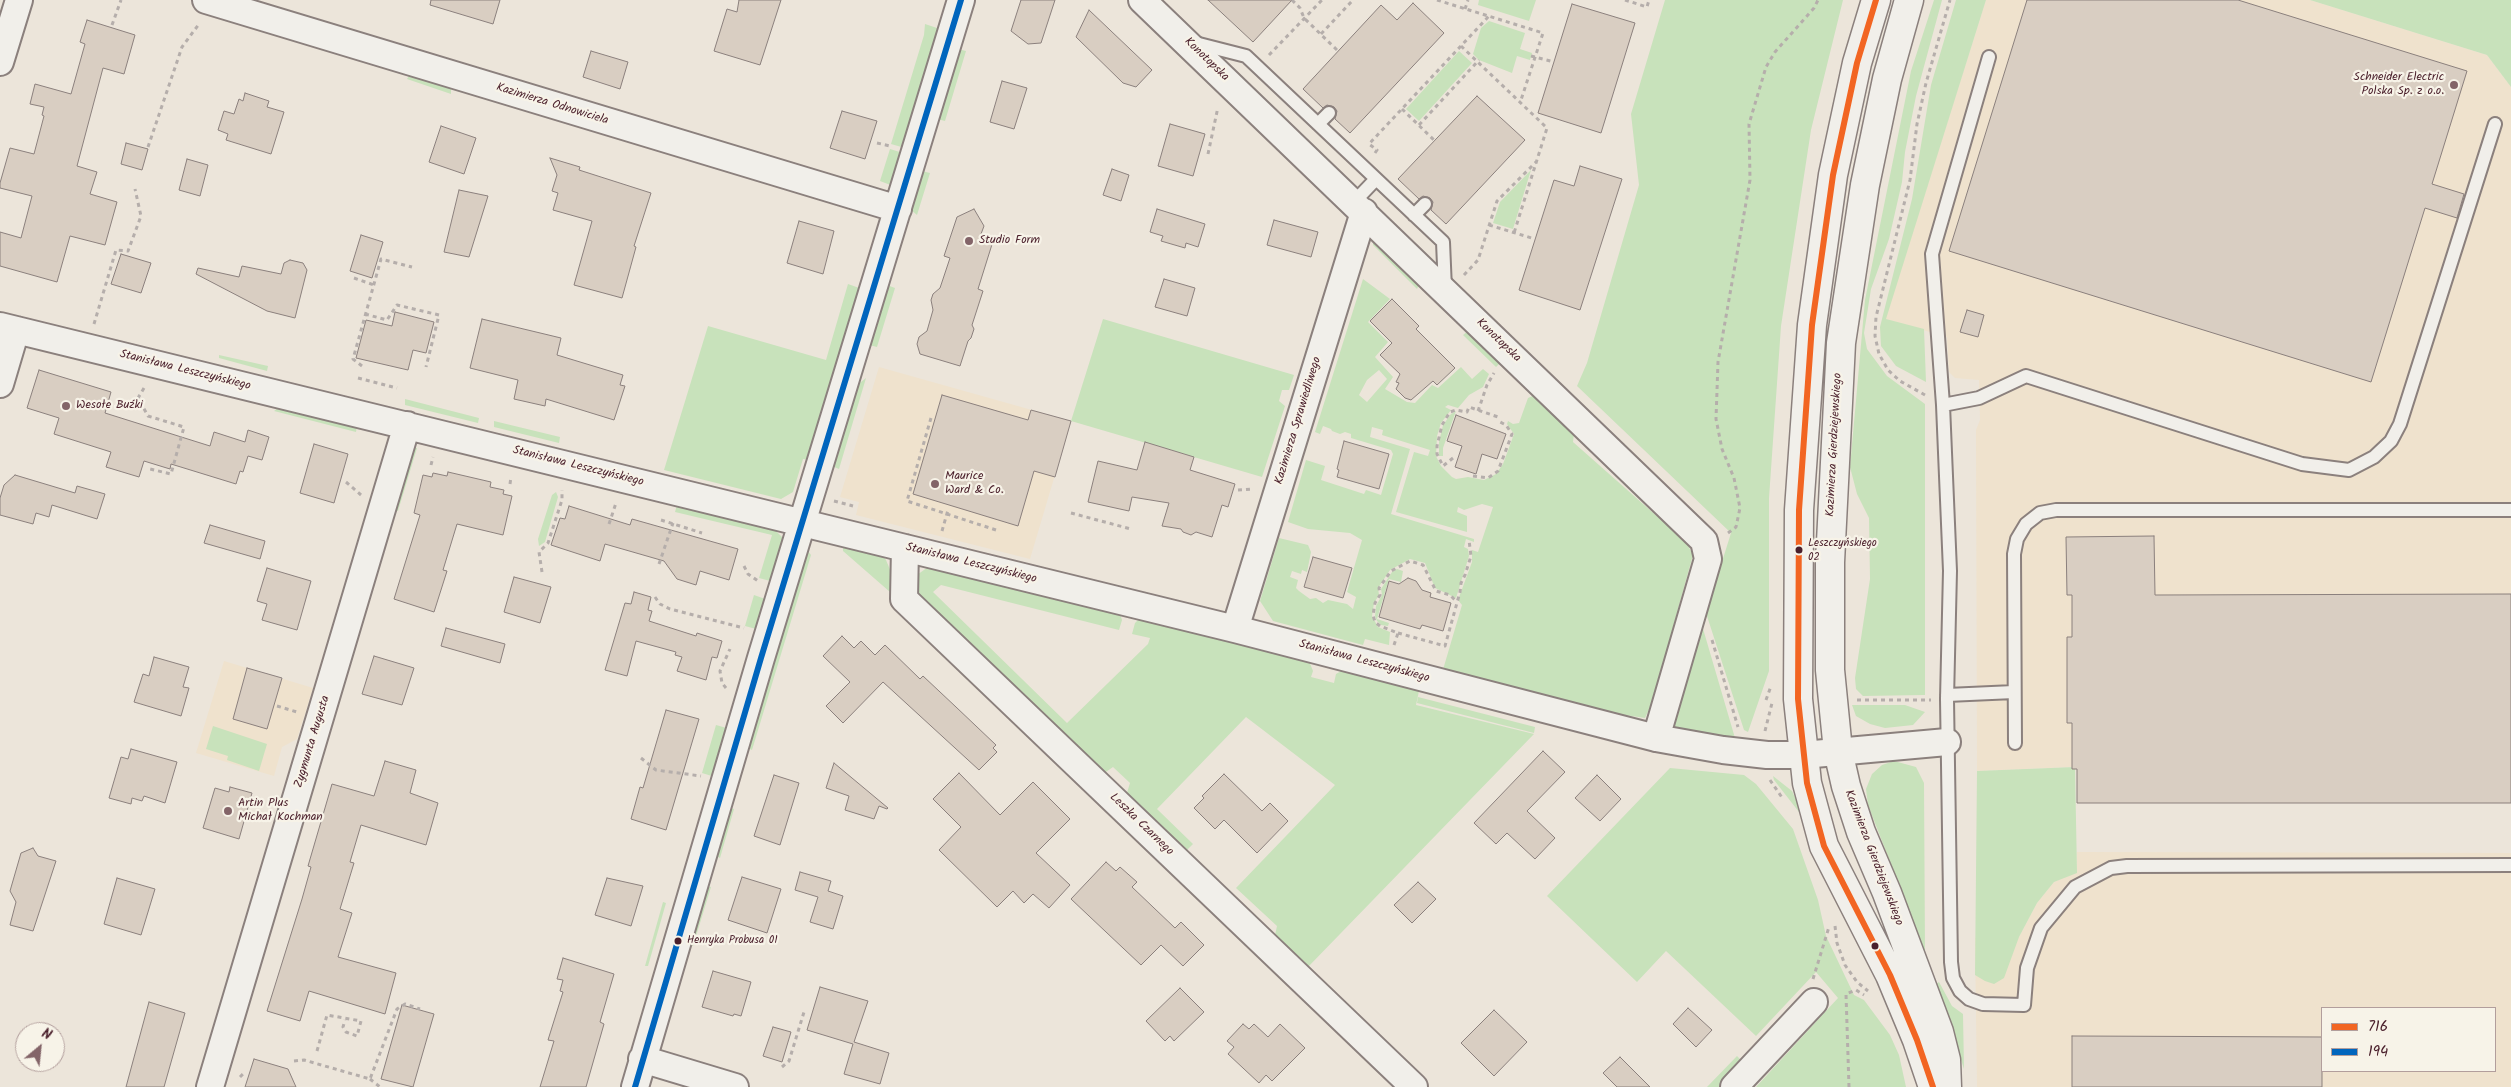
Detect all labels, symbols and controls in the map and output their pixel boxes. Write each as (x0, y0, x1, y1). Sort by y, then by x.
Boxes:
street label: Konotopska (1181, 35, 1231, 85)
place label: Schneider Electric Polska Sp. z o.o. (2354, 71, 2444, 99)
marker: Schneider Electric Polska Sp. z o.o. (2448, 79, 2460, 91)
street label: Kazimierza Odnowiciela (494, 81, 610, 129)
place label: Studio Form (979, 234, 1040, 248)
marker: Studio Form (963, 235, 975, 247)
street label: Konotopska (1473, 316, 1523, 366)
street label: Stanisława Leszczyńskiego (118, 348, 252, 394)
street label: Kazimierza Sprawiedliwego (1273, 355, 1325, 487)
street label: Kazimierza Gierdziejewskiego (1824, 373, 1846, 517)
place label: Wesołe Buźki (76, 399, 143, 413)
marker: Wesołe Buźki (60, 400, 72, 412)
street label: Stanisława Leszczyńskiego (511, 444, 645, 490)
place label: Maurice Ward & Co. (945, 470, 1004, 498)
marker: Maurice Ward & Co. (929, 478, 941, 490)
place label: Leszczyńskiego 02 (1808, 537, 1877, 563)
street label: Stanisława Leszczyńskiego (904, 541, 1038, 587)
marker: Leszczyńskiego 02 (1794, 545, 1804, 555)
street label: Stanisława Leszczyńskiego (1297, 638, 1431, 686)
street label: Zygmunta Augusta (292, 694, 334, 790)
street label: Kazimierza Gierdziejewskiego (1840, 788, 1906, 928)
street label: Leszka Czarnego (1106, 791, 1176, 859)
place label: Artin Plus Michał Kochman (238, 797, 323, 825)
marker: Artin Plus Michał Kochman (222, 805, 234, 817)
place label: Henryka Probusa 01 (687, 934, 778, 948)
marker: Henryka Probusa 01 (673, 936, 683, 946)
unlabelled marker (1870, 941, 1880, 951)
legend (2321, 1007, 2496, 1072)
text: 716 (2368, 1015, 2388, 1039)
north arrow (15, 1022, 65, 1072)
text: N (38, 1023, 56, 1046)
text: 194 (2368, 1040, 2388, 1064)

